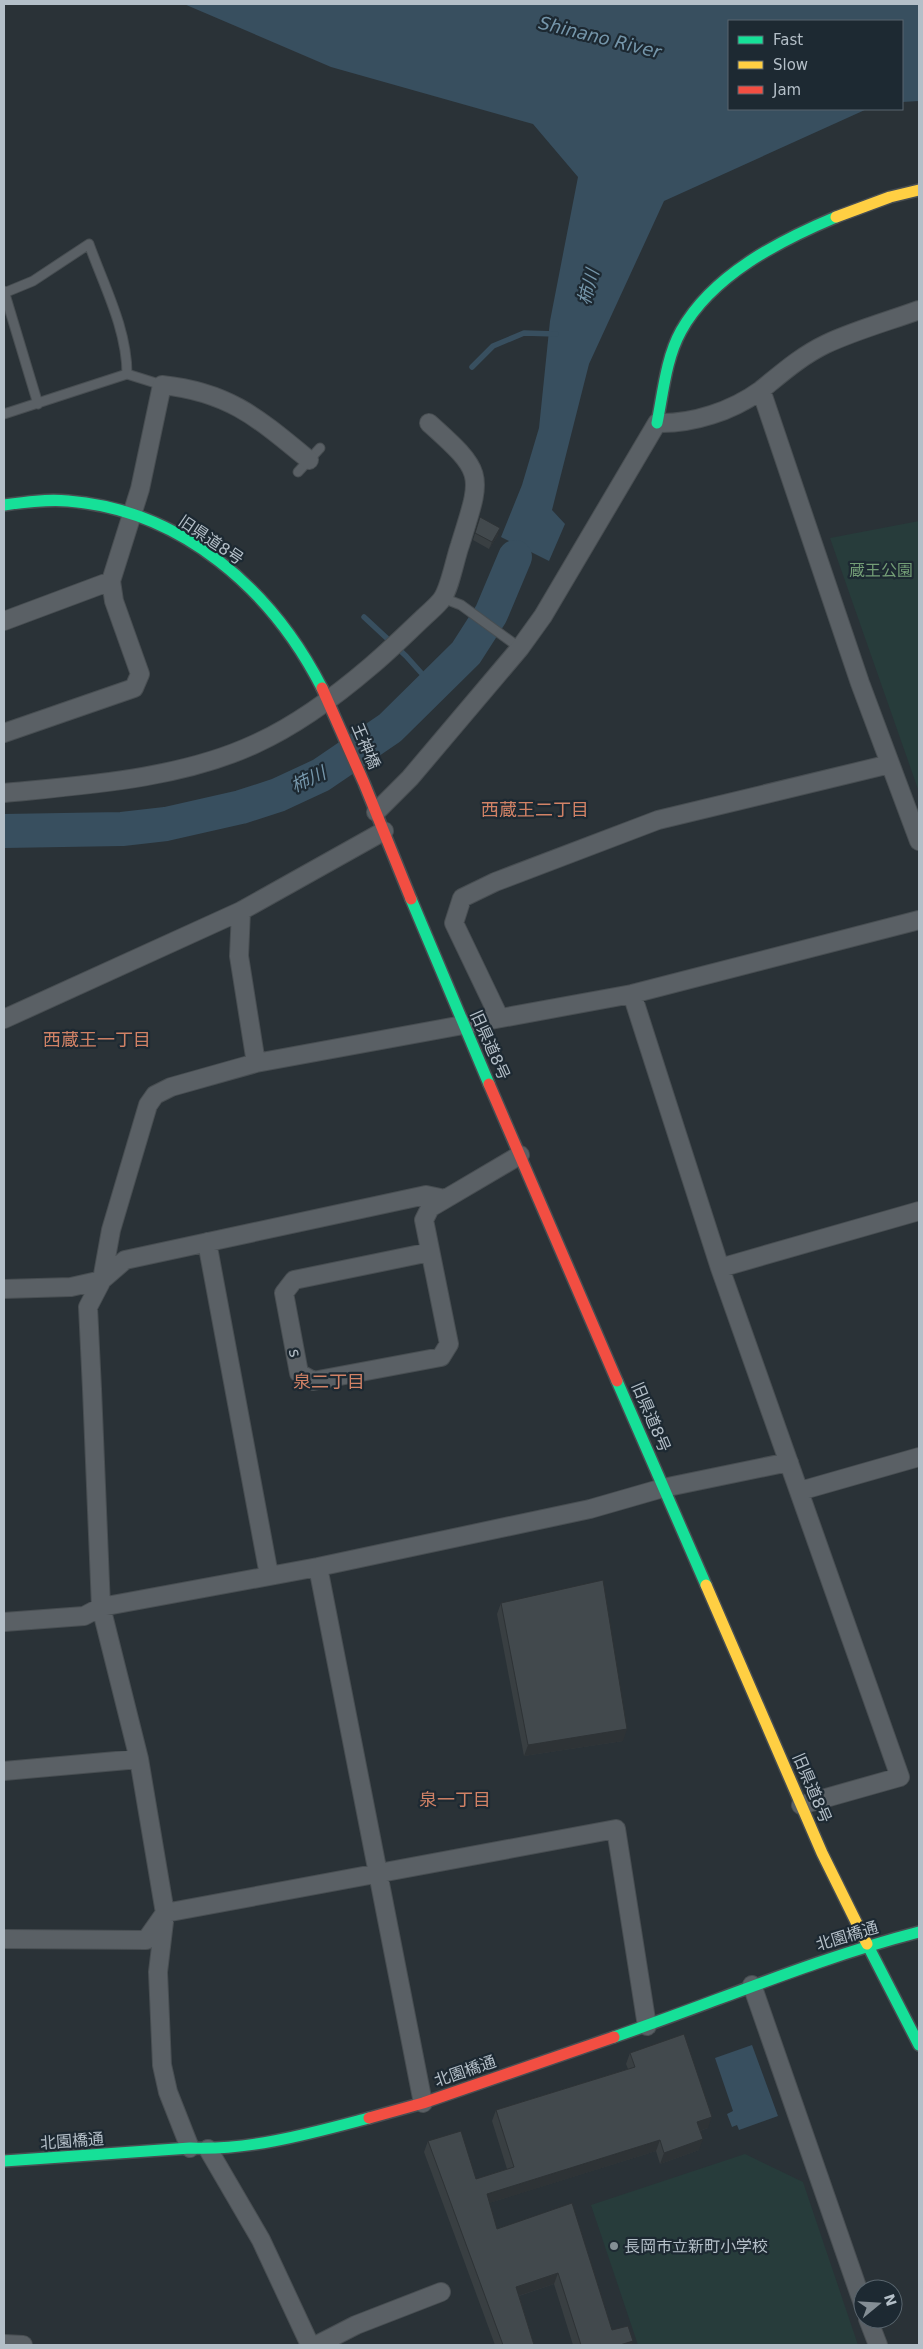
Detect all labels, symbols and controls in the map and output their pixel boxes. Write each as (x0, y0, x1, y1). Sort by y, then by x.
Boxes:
water label: Shinano River (537, 12, 665, 63)
legend (728, 20, 903, 110)
text: Fast (773, 31, 803, 49)
text: Slow (773, 56, 808, 74)
text: Jam (772, 81, 801, 99)
water label: 柿川 (573, 265, 603, 307)
street label: 旧県道8号 (175, 511, 247, 569)
park label: 蔵王公園 (849, 561, 913, 580)
street label: 王神橋 (348, 720, 384, 772)
water label: 柿川 (287, 761, 331, 796)
district label: 西蔵王二丁目 (481, 799, 589, 820)
street label: 旧県道8号 (466, 1007, 514, 1083)
district label: 西蔵王一丁目 (43, 1029, 151, 1050)
street label: s (285, 1347, 305, 1359)
district label: 泉二丁目 (293, 1371, 365, 1392)
street label: 旧県道8号 (628, 1379, 674, 1455)
street label: 旧県道8号 (789, 1750, 835, 1826)
district label: 泉一丁目 (419, 1789, 491, 1810)
street label: 北園橋通 (814, 1918, 880, 1954)
street label: 北園橋通 (432, 2052, 498, 2090)
street label: 北園橋通 (39, 2129, 105, 2153)
place label: 長岡市立新町小学校 (624, 2237, 768, 2256)
marker: 長岡市立新町小学校 (608, 2240, 620, 2252)
north arrow (853, 2279, 903, 2329)
text: N (881, 2292, 900, 2308)

